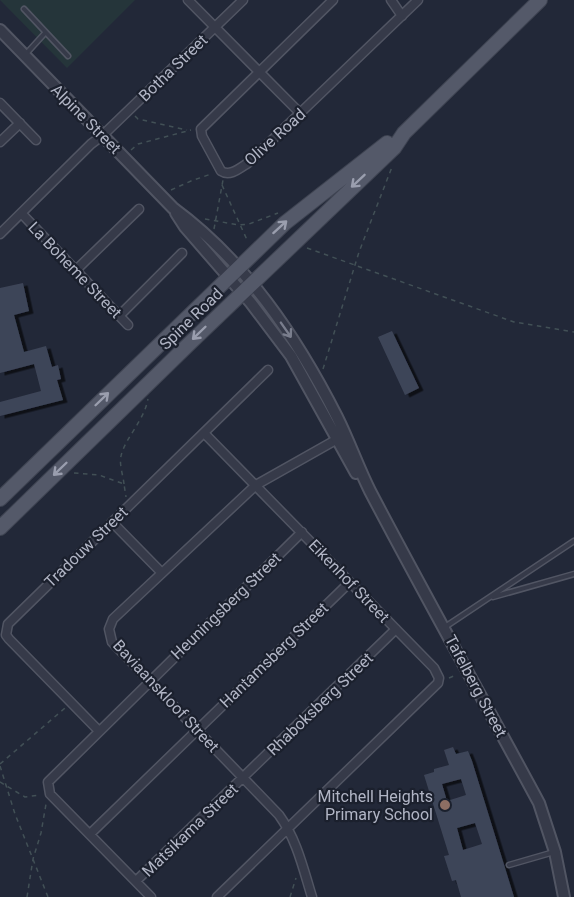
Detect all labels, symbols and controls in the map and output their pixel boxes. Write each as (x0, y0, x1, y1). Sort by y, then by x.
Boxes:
street label: Botha Street (135, 31, 211, 105)
street label: Alpine Street (47, 80, 125, 158)
street label: Olive Road (241, 105, 309, 169)
one-way arrow (351, 174, 366, 188)
street label: La Boheme Street (24, 218, 126, 322)
one-way arrow (273, 220, 288, 234)
street label: Spine Road (155, 284, 227, 354)
one-way arrow (280, 322, 293, 338)
one-way arrow (192, 326, 207, 340)
one-way arrow (95, 392, 110, 407)
one-way arrow (52, 462, 67, 477)
street label: Tradouw Street (41, 503, 131, 591)
street label: Eikenhof Street (305, 536, 393, 626)
street label: Heuningsberg Street (167, 549, 285, 663)
street label: Hantamsberg Street (216, 598, 332, 712)
street label: Tafelberg Street (441, 632, 511, 740)
street label: Baviaanskloof Street (109, 636, 223, 756)
street label: Rhaboksberg Street (263, 649, 377, 759)
street label: Matsikama Street (138, 779, 242, 881)
place label: Mitchell Heights Primary School (317, 787, 433, 824)
marker: Mitchell Heights Primary School (438, 798, 452, 812)

